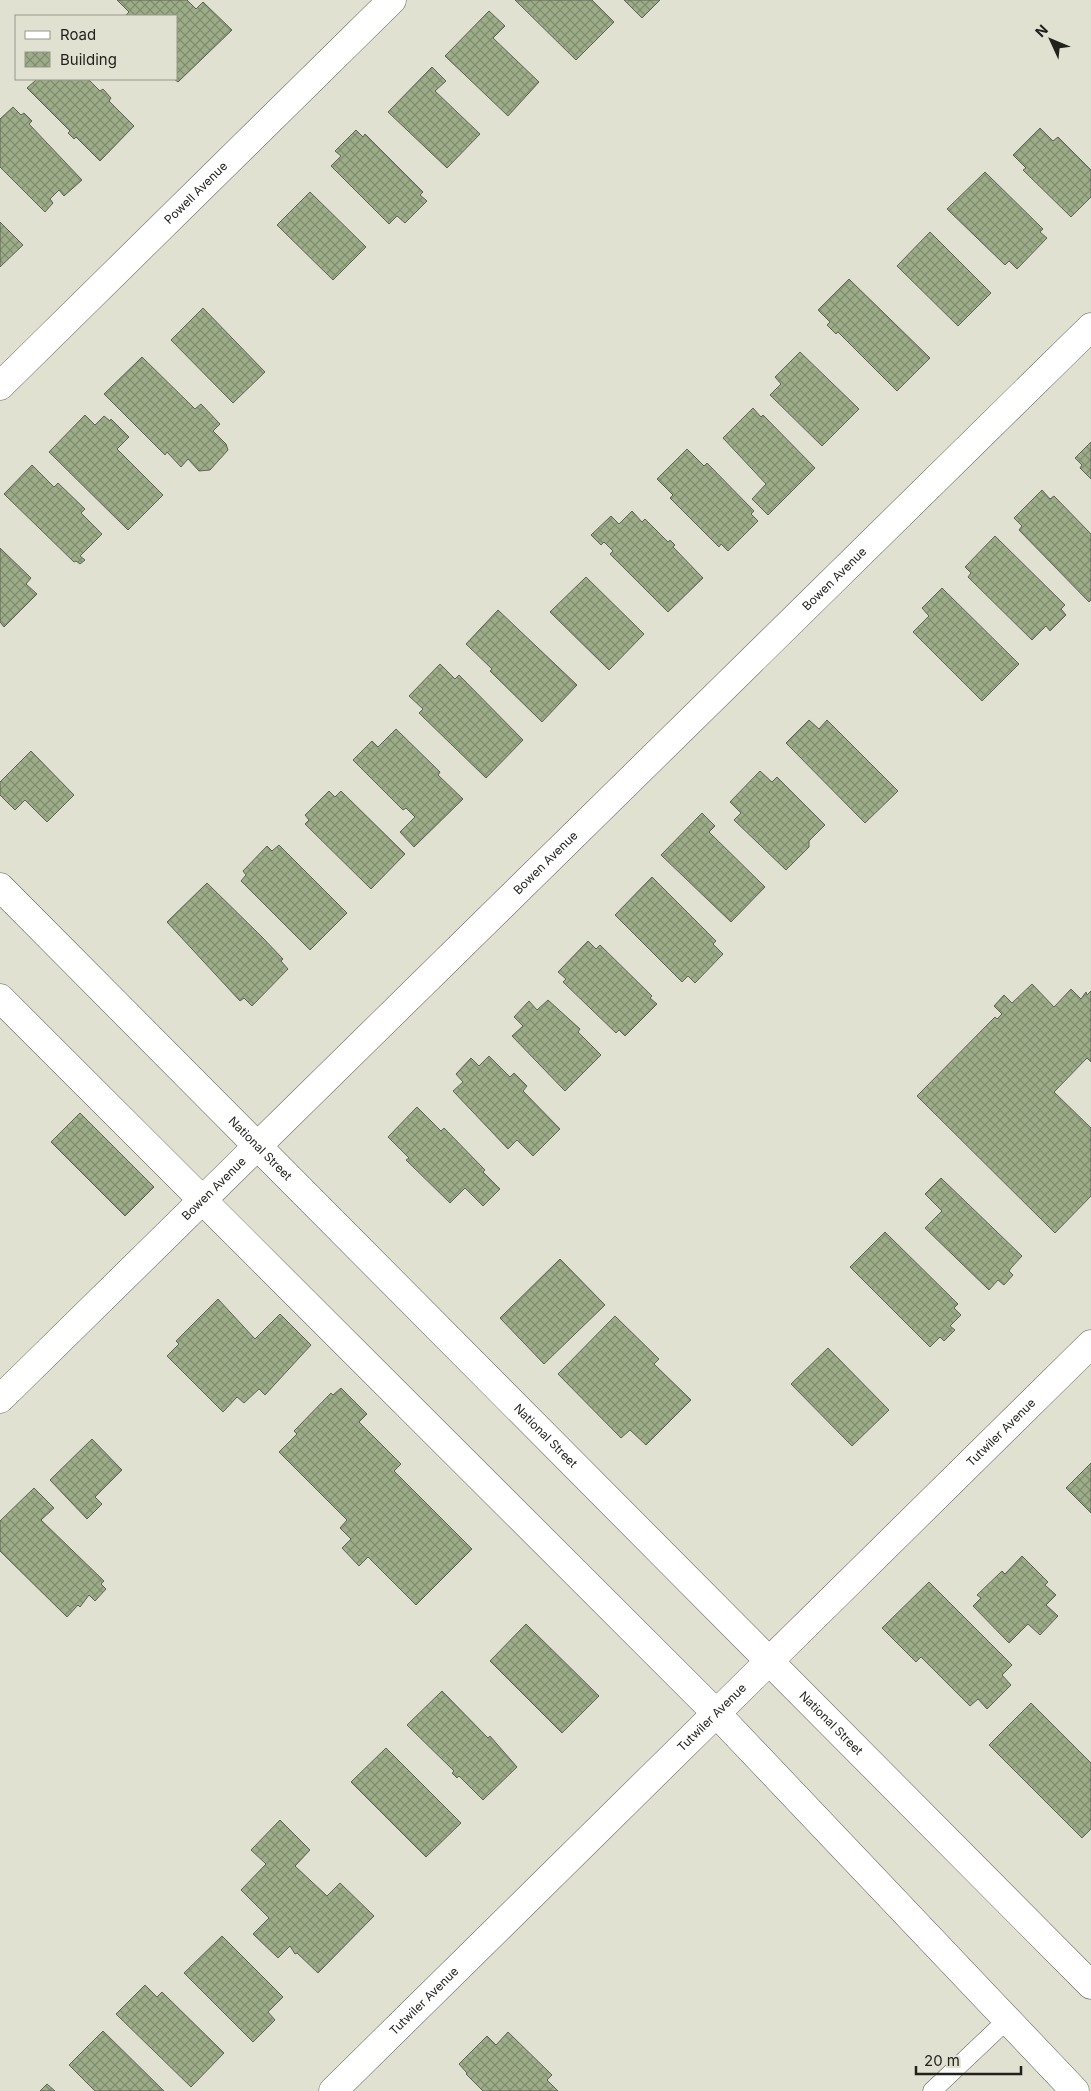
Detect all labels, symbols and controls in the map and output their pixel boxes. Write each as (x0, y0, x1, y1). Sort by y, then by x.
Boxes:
legend (15, 15, 178, 80)
north arrow (1026, 15, 1076, 65)
text: N (1031, 21, 1051, 40)
text: Road (60, 25, 96, 44)
text: Building (60, 50, 117, 69)
street label: Powell Avenue (161, 158, 230, 227)
street label: Bowen Avenue (799, 544, 869, 613)
street label: Bowen Avenue (510, 828, 581, 897)
street label: National Street (226, 1113, 295, 1183)
street label: Bowen Avenue (178, 1154, 249, 1223)
street label: Tutwiler Avenue (963, 1395, 1038, 1469)
street label: National Street (511, 1401, 581, 1471)
street label: Tutwiler Avenue (674, 1680, 749, 1754)
street label: National Street (796, 1688, 866, 1758)
street label: Tutwiler Avenue (386, 1964, 461, 2038)
scale bar (916, 2044, 1021, 2076)
text: 20 m (924, 2051, 960, 2070)

